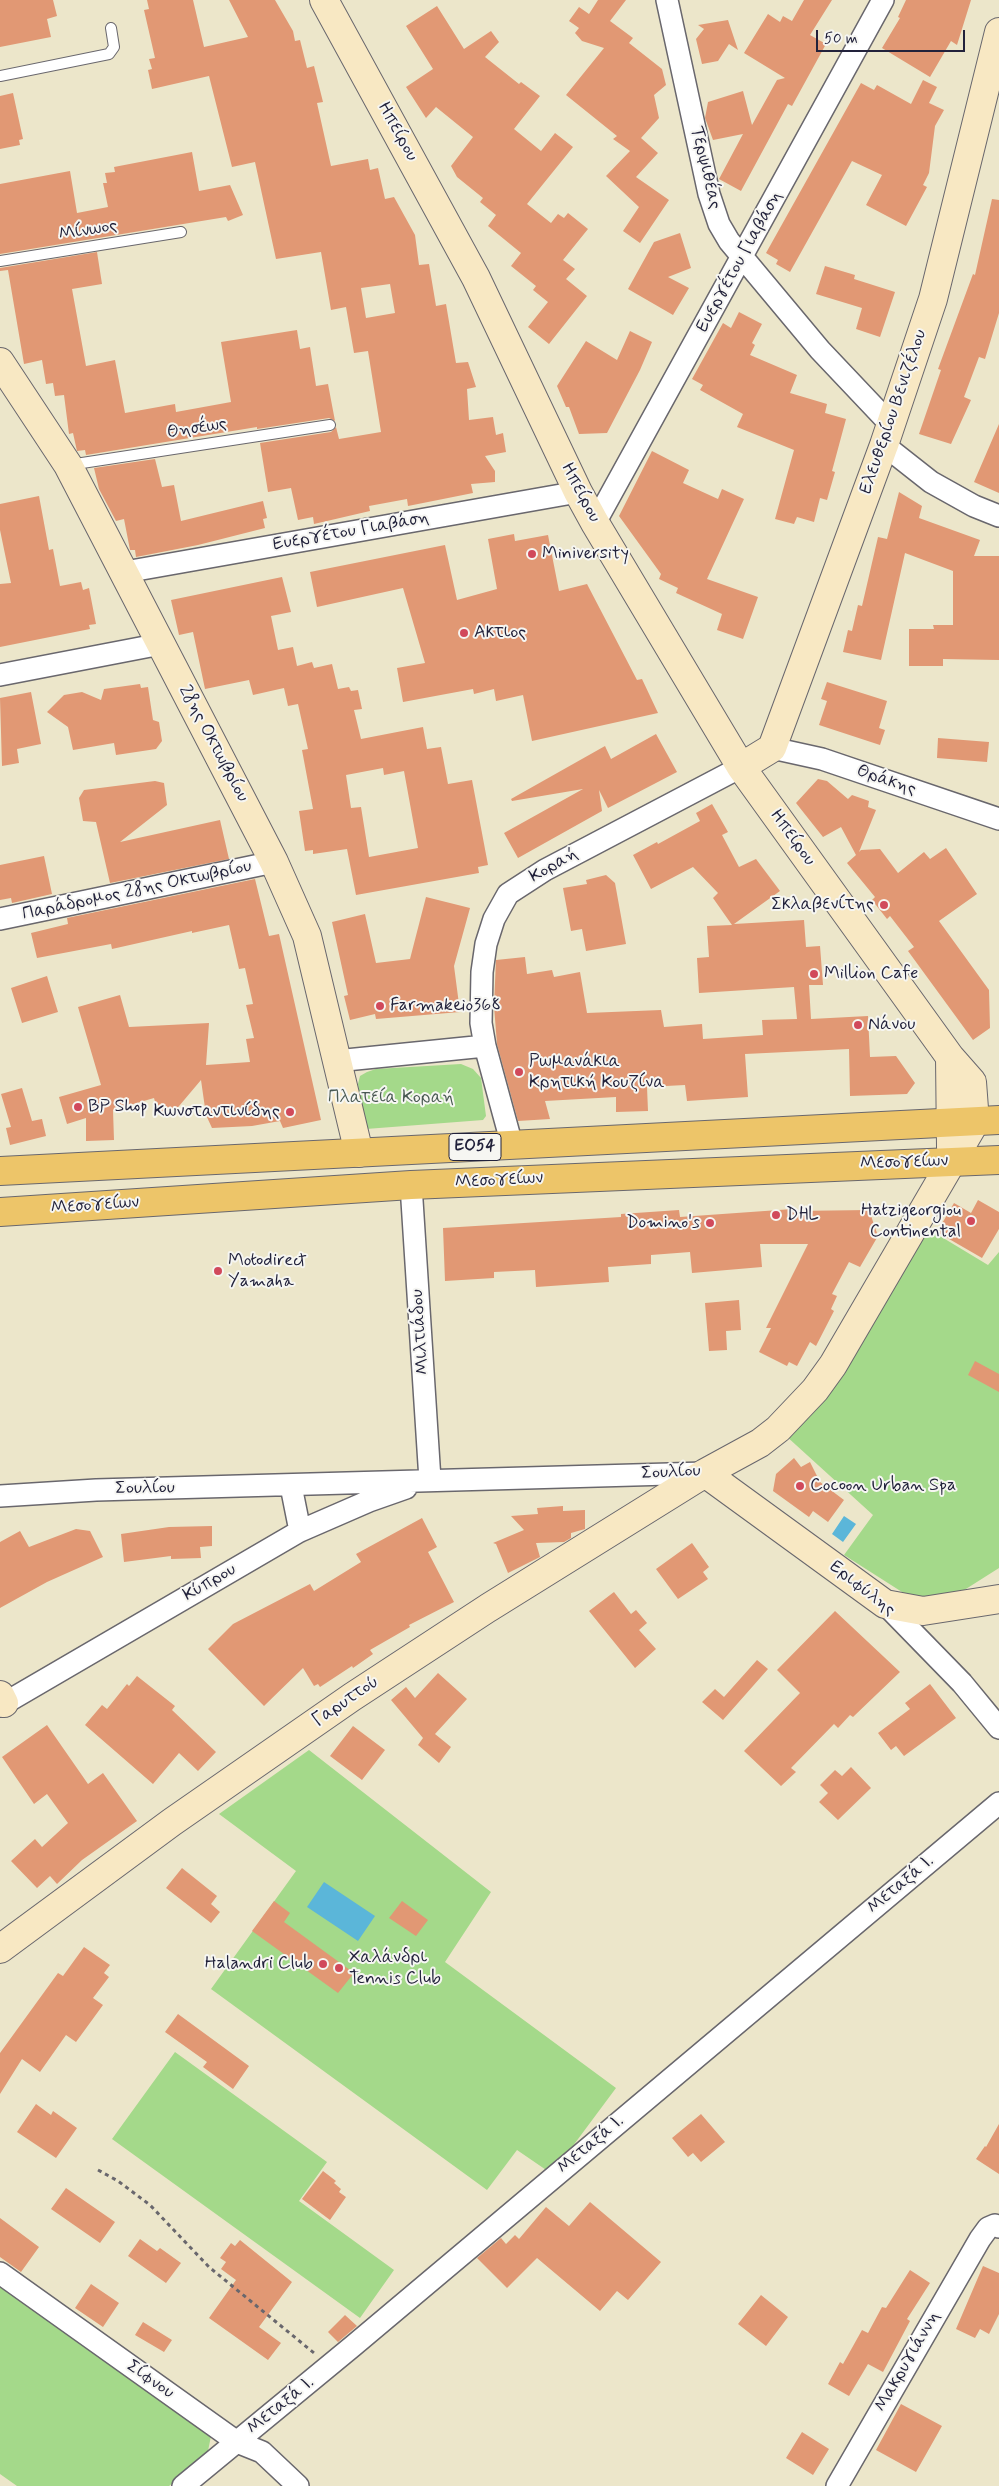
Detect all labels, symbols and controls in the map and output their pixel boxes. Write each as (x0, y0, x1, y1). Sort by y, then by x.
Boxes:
scale bar (819, 20, 968, 52)
text: 50 m (824, 29, 858, 49)
street label: Ηπείρου (372, 99, 422, 165)
street label: Τερψιθέας (685, 124, 725, 212)
street label: Ευεργέτου Γιαβάση (692, 188, 788, 336)
street label: Μίνωος (57, 216, 119, 246)
street label: Ελευθερίου Βενιζέλου (856, 327, 932, 497)
street label: Θησέως (166, 414, 228, 444)
street label: Ηπείρου (555, 460, 605, 526)
street label: Ευεργέτου Γιαβάση (271, 508, 431, 556)
place label: Miniversity (542, 543, 629, 565)
marker: Miniversity (526, 548, 538, 560)
place label: Ακτιος (474, 622, 526, 644)
marker: Ακτιος (458, 627, 470, 639)
street label: 28ης Οκτωβρίου (173, 682, 253, 806)
street label: Θράκης (853, 761, 919, 801)
street label: Ηπείρου (764, 806, 820, 870)
street label: Κοραή (526, 844, 582, 888)
street label: Παράδρομος 28ης Οκτωβρίου (20, 856, 254, 926)
place label: Σκλαβενίτης (771, 894, 874, 916)
marker: Σκλαβενίτης (878, 899, 890, 911)
place label: Million Cafe (824, 963, 918, 985)
marker: Million Cafe (808, 968, 820, 980)
place label: Farmakeio368 (390, 995, 501, 1017)
marker: Farmakeio368 (374, 1000, 386, 1012)
place label: Νάνου (868, 1014, 915, 1036)
marker: Νάνου (852, 1019, 864, 1031)
place label: Ρωμανάκια Κρητική Κουζίνα (529, 1051, 665, 1094)
marker: Ρωμανάκια Κρητική Κουζίνα (513, 1066, 525, 1078)
park label: Πλατεία Κοραή (328, 1087, 454, 1109)
place label: BP Shop (88, 1096, 148, 1118)
marker: BP Shop (72, 1101, 84, 1113)
place label: Κωνσταντινίδης (154, 1101, 280, 1123)
marker: Κωνσταντινίδης (284, 1106, 296, 1118)
road number: ΕΟ54 (449, 1134, 501, 1160)
street label: Μεσογείων (859, 1151, 949, 1175)
street label: Μεσογείων (454, 1168, 544, 1194)
street label: Μεσογείων (50, 1192, 140, 1220)
place label: Hatzigeorgiou Continental (861, 1200, 961, 1242)
place label: DHL (786, 1204, 819, 1226)
marker: DHL (770, 1209, 782, 1221)
place label: Domino's (626, 1212, 700, 1234)
marker: Hatzigeorgiou Continental (965, 1215, 977, 1227)
marker: Domino's (704, 1217, 716, 1229)
place label: Motodirect Yamaha (228, 1250, 307, 1292)
marker: Motodirect Yamaha (212, 1265, 224, 1277)
street label: Μιλτιάδου (407, 1288, 435, 1376)
street label: Σουλίου (641, 1461, 701, 1485)
place label: Cocoon Urban Spa (810, 1475, 956, 1497)
street label: Σουλίου (115, 1478, 175, 1500)
marker: Cocoon Urban Spa (794, 1480, 806, 1492)
street label: Εριφύλης (825, 1557, 899, 1621)
street label: Κύπρου (180, 1559, 240, 1607)
street label: Γαρυττού (309, 1672, 383, 1732)
street label: Μεταξά Ι. (863, 1851, 939, 1919)
place label: Χαλάνδρι Tennis Club (349, 1947, 441, 1990)
place label: Halandri Club (205, 1953, 313, 1975)
marker: Halandri Club (317, 1958, 329, 1970)
marker: Χαλάνδρι Tennis Club (333, 1962, 345, 1974)
street label: Μεταξά Ι. (553, 2111, 629, 2179)
street label: Μακρυγιάννη (871, 2308, 945, 2416)
street label: Σίφνου (122, 2356, 178, 2404)
street label: Μεταξά Ι. (243, 2372, 319, 2440)

